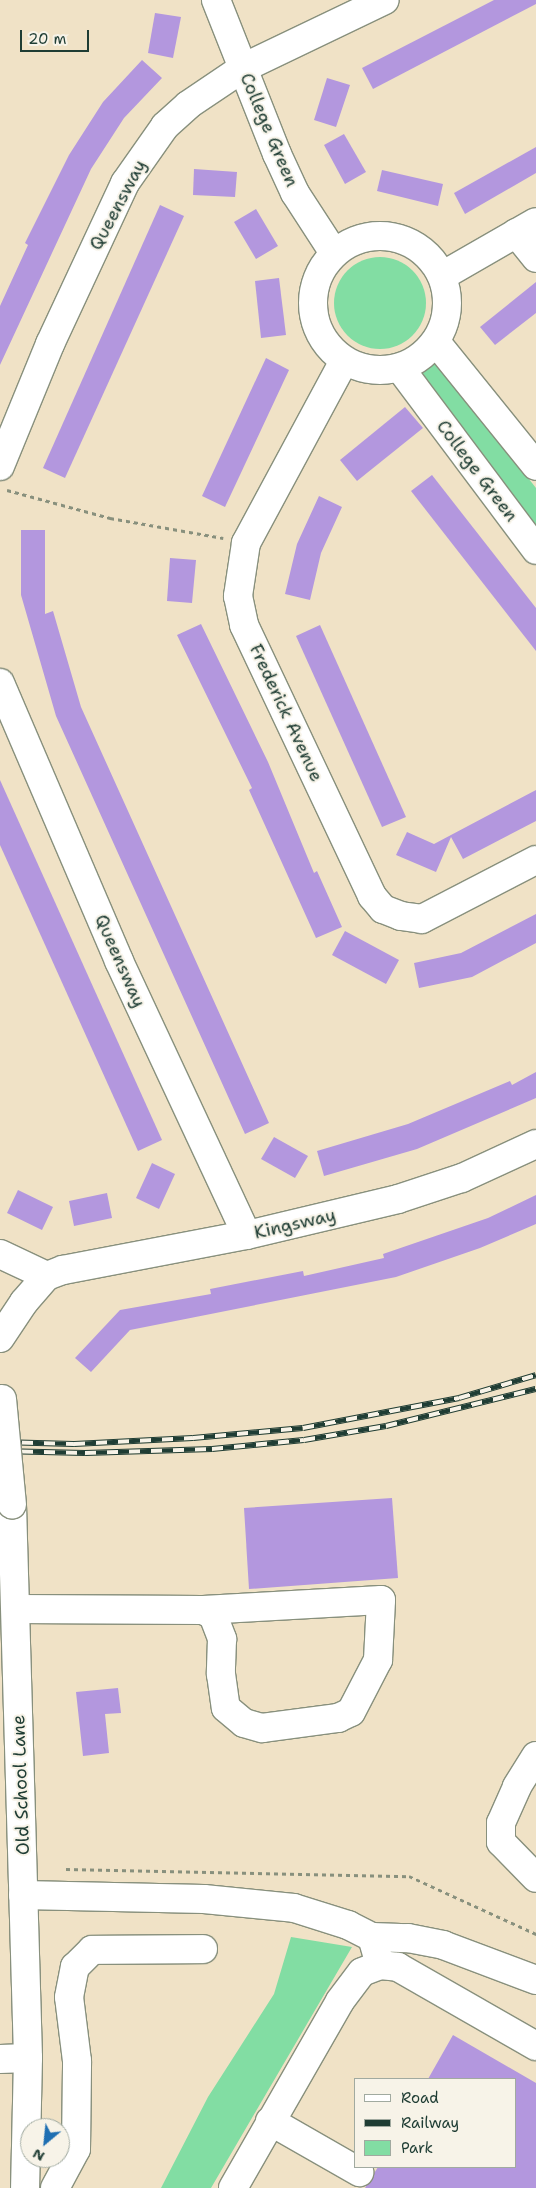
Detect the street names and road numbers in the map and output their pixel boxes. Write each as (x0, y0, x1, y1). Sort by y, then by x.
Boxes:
street label: College Green (235, 70, 303, 190)
street label: Queensway (85, 156, 151, 254)
street label: College Green (432, 416, 522, 526)
street label: Frederick Avenue (245, 641, 327, 785)
street label: Queensway (90, 911, 150, 1011)
street label: Kingsway (252, 1204, 338, 1244)
street label: Old School Lane (8, 1714, 34, 1856)

